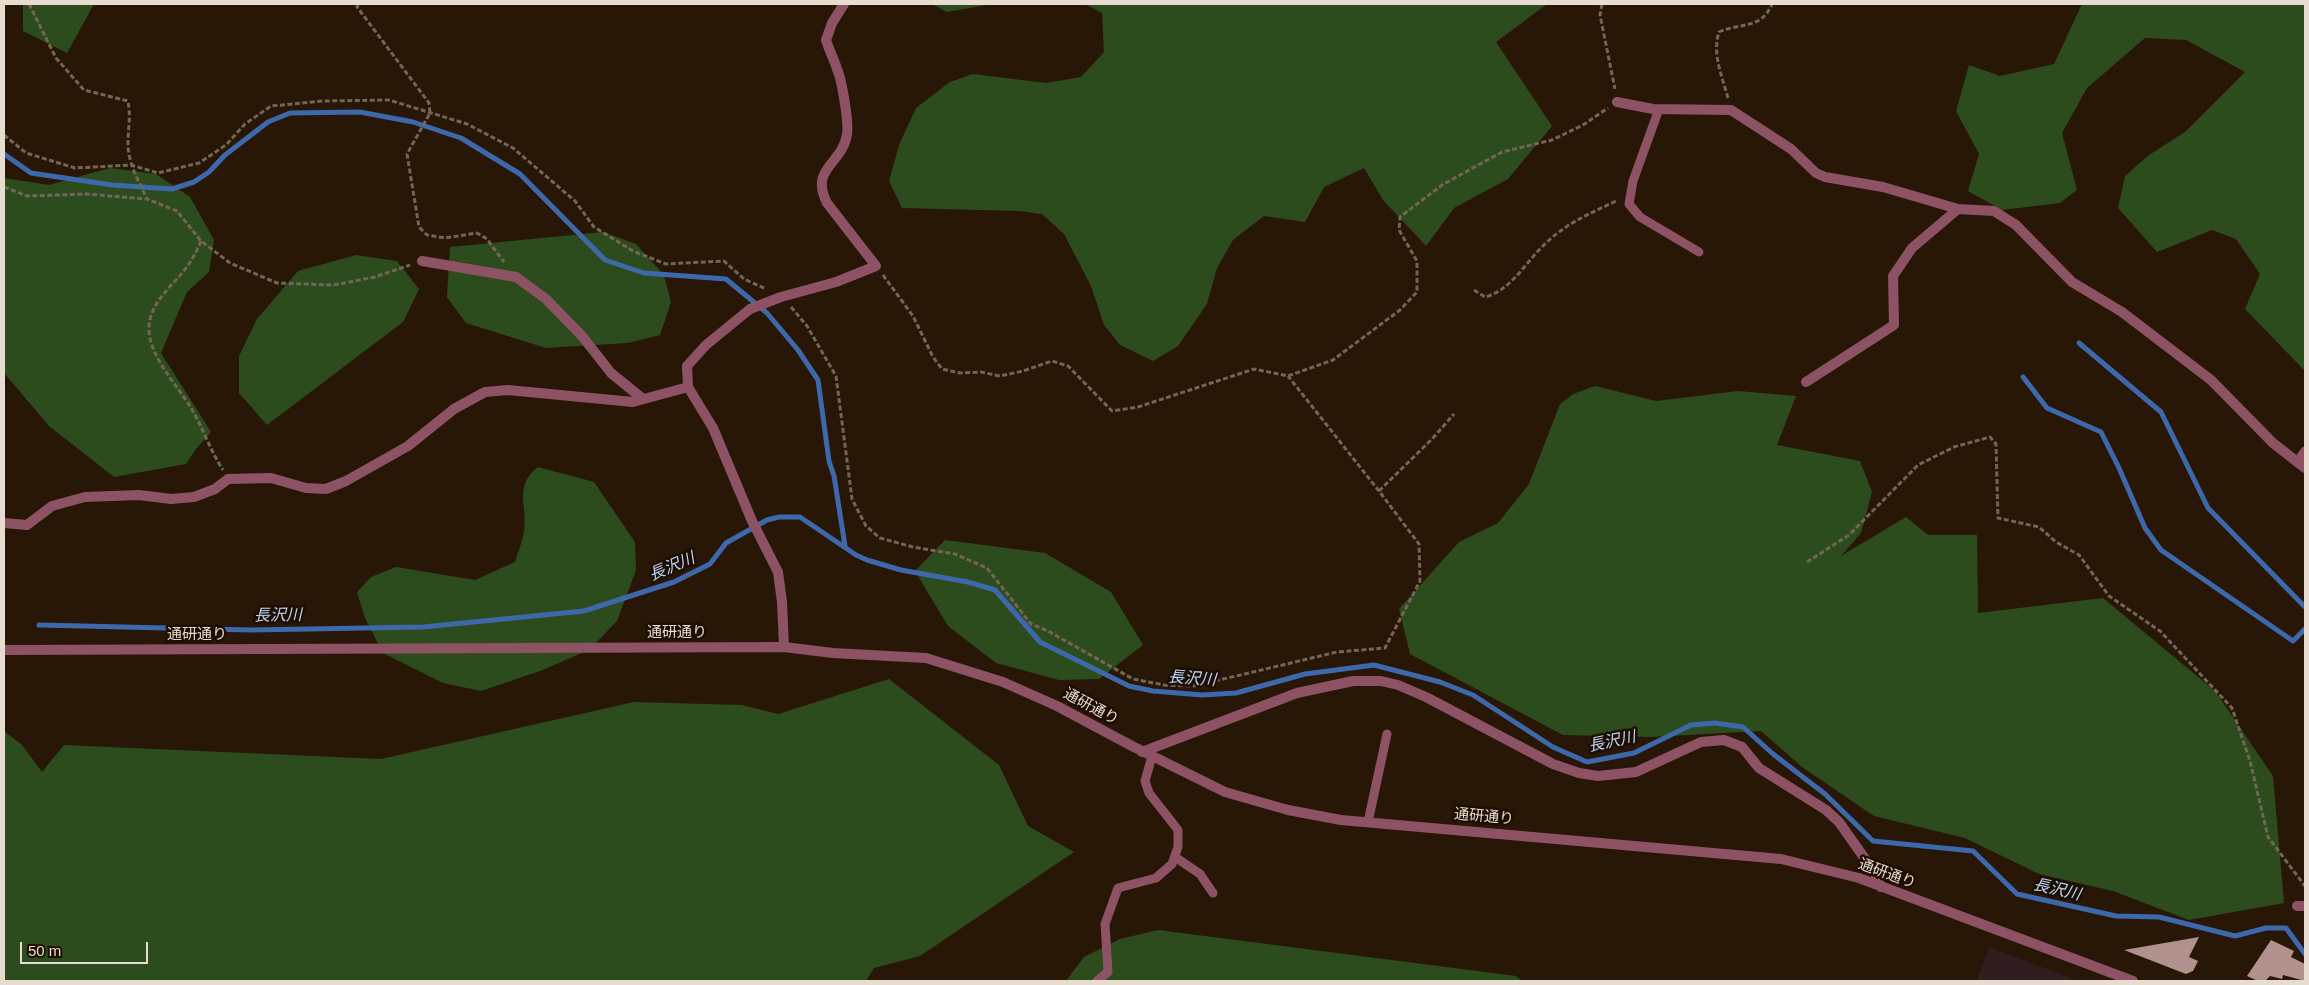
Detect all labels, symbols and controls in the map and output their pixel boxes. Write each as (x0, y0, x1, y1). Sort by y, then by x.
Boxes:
water label: 長沢川 (646, 549, 698, 585)
water label: 長沢川 (254, 606, 302, 626)
street label: 通研通り (647, 624, 707, 642)
street label: 通研通り (167, 626, 227, 644)
water label: 長沢川 (1167, 668, 1217, 690)
street label: 通研通り (1060, 685, 1122, 729)
water label: 長沢川 (1587, 728, 1637, 756)
street label: 通研通り (1453, 805, 1515, 829)
street label: 通研通り (1856, 855, 1918, 893)
water label: 長沢川 (2031, 875, 2083, 905)
scale bar (22, 932, 150, 964)
text: 50 m (28, 942, 61, 959)

